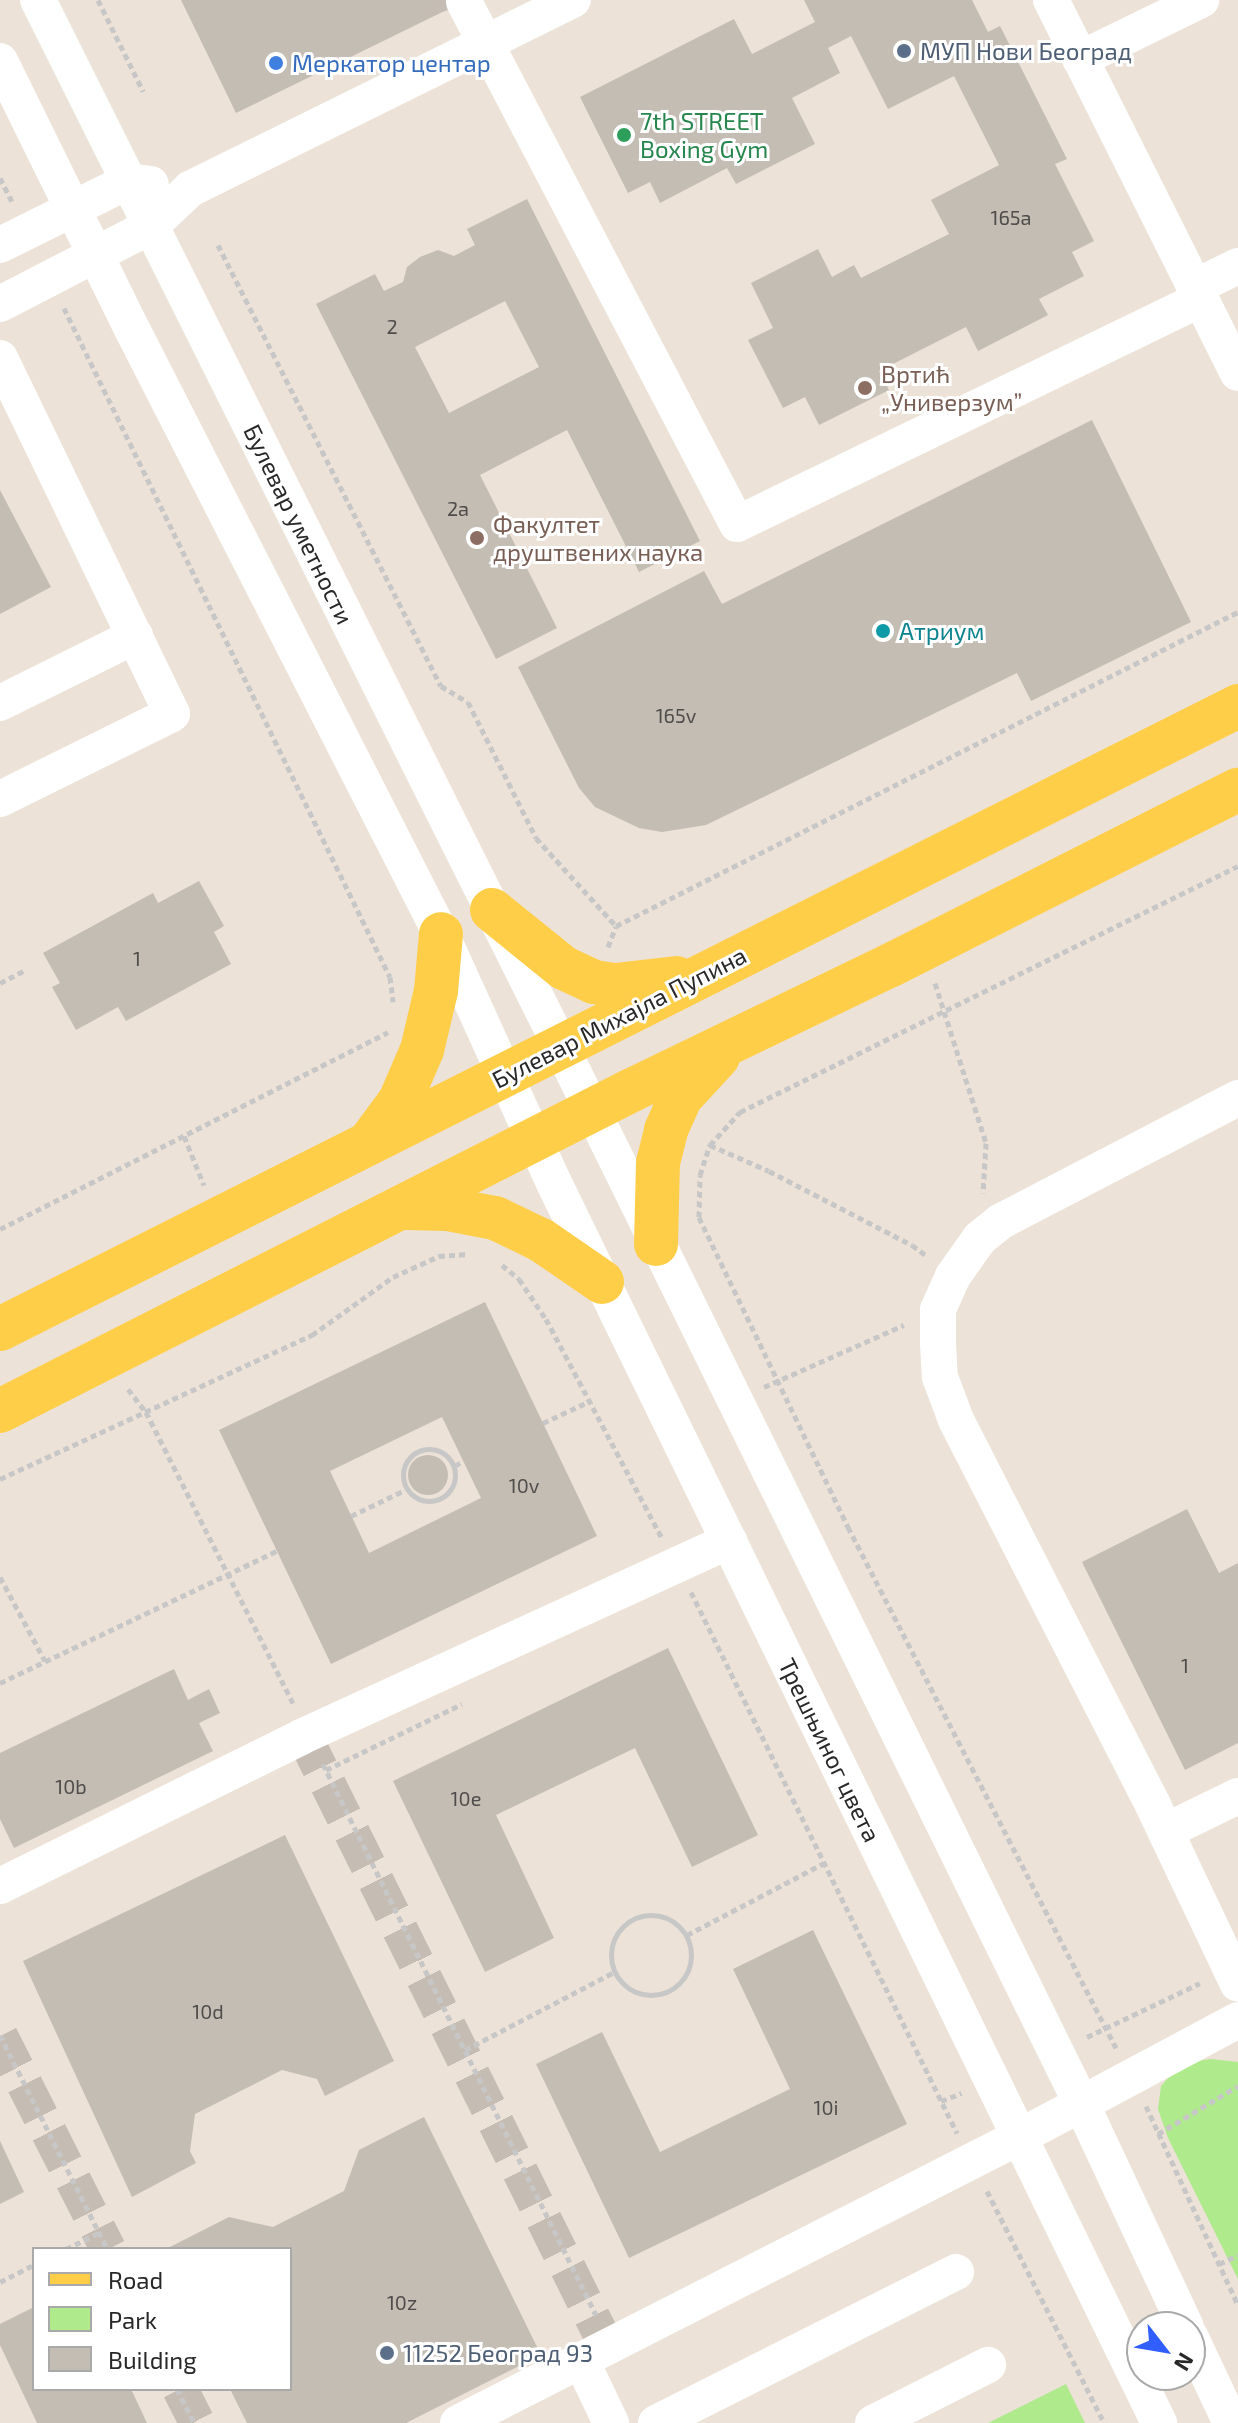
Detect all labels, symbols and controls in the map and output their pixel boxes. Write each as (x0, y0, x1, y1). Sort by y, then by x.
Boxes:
place label: МУП Нови Београд (920, 37, 1132, 65)
marker: МУП Нови Београд (895, 42, 913, 60)
place label: Меркатор центар (292, 49, 491, 77)
marker: Меркатор центар (267, 54, 285, 72)
place label: 7th STREET Boxing Gym (640, 107, 768, 163)
marker: 7th STREET Boxing Gym (615, 126, 633, 144)
house number: 165a (990, 205, 1032, 229)
house number: 2 (386, 314, 398, 338)
place label: Вртић „Универзум” (881, 360, 1022, 416)
marker: Вртић „Универзум” (856, 379, 874, 397)
street label: Булевар уметности (238, 419, 360, 629)
house number: 2a (447, 496, 469, 520)
place label: Факултет друштвених наука (493, 510, 703, 566)
marker: Факултет друштвених наука (468, 529, 486, 547)
place label: Атриум (899, 617, 984, 645)
marker: Атриум (874, 622, 892, 640)
house number: 165v (656, 703, 696, 727)
street label: Булевар Михајла Пупина (487, 940, 751, 1094)
house number: 1 (133, 946, 141, 970)
house number: 10v (509, 1473, 539, 1497)
street label: Трешњиног цвета (773, 1653, 887, 1847)
house number: 1 (1181, 1653, 1189, 1677)
house number: 10b (55, 1774, 87, 1798)
house number: 10e (451, 1786, 481, 1810)
house number: 10d (192, 1999, 224, 2023)
house number: 10i (814, 2095, 838, 2119)
legend (32, 2247, 292, 2391)
text: Road (108, 2265, 163, 2294)
house number: 10z (387, 2290, 417, 2314)
text: Park (108, 2305, 157, 2334)
north arrow (1126, 2311, 1206, 2391)
place label: 11252 Београд 93 (403, 2339, 593, 2367)
marker: 11252 Београд 93 (378, 2344, 396, 2362)
text: Building (108, 2345, 197, 2374)
text: N (1170, 2349, 1200, 2376)

